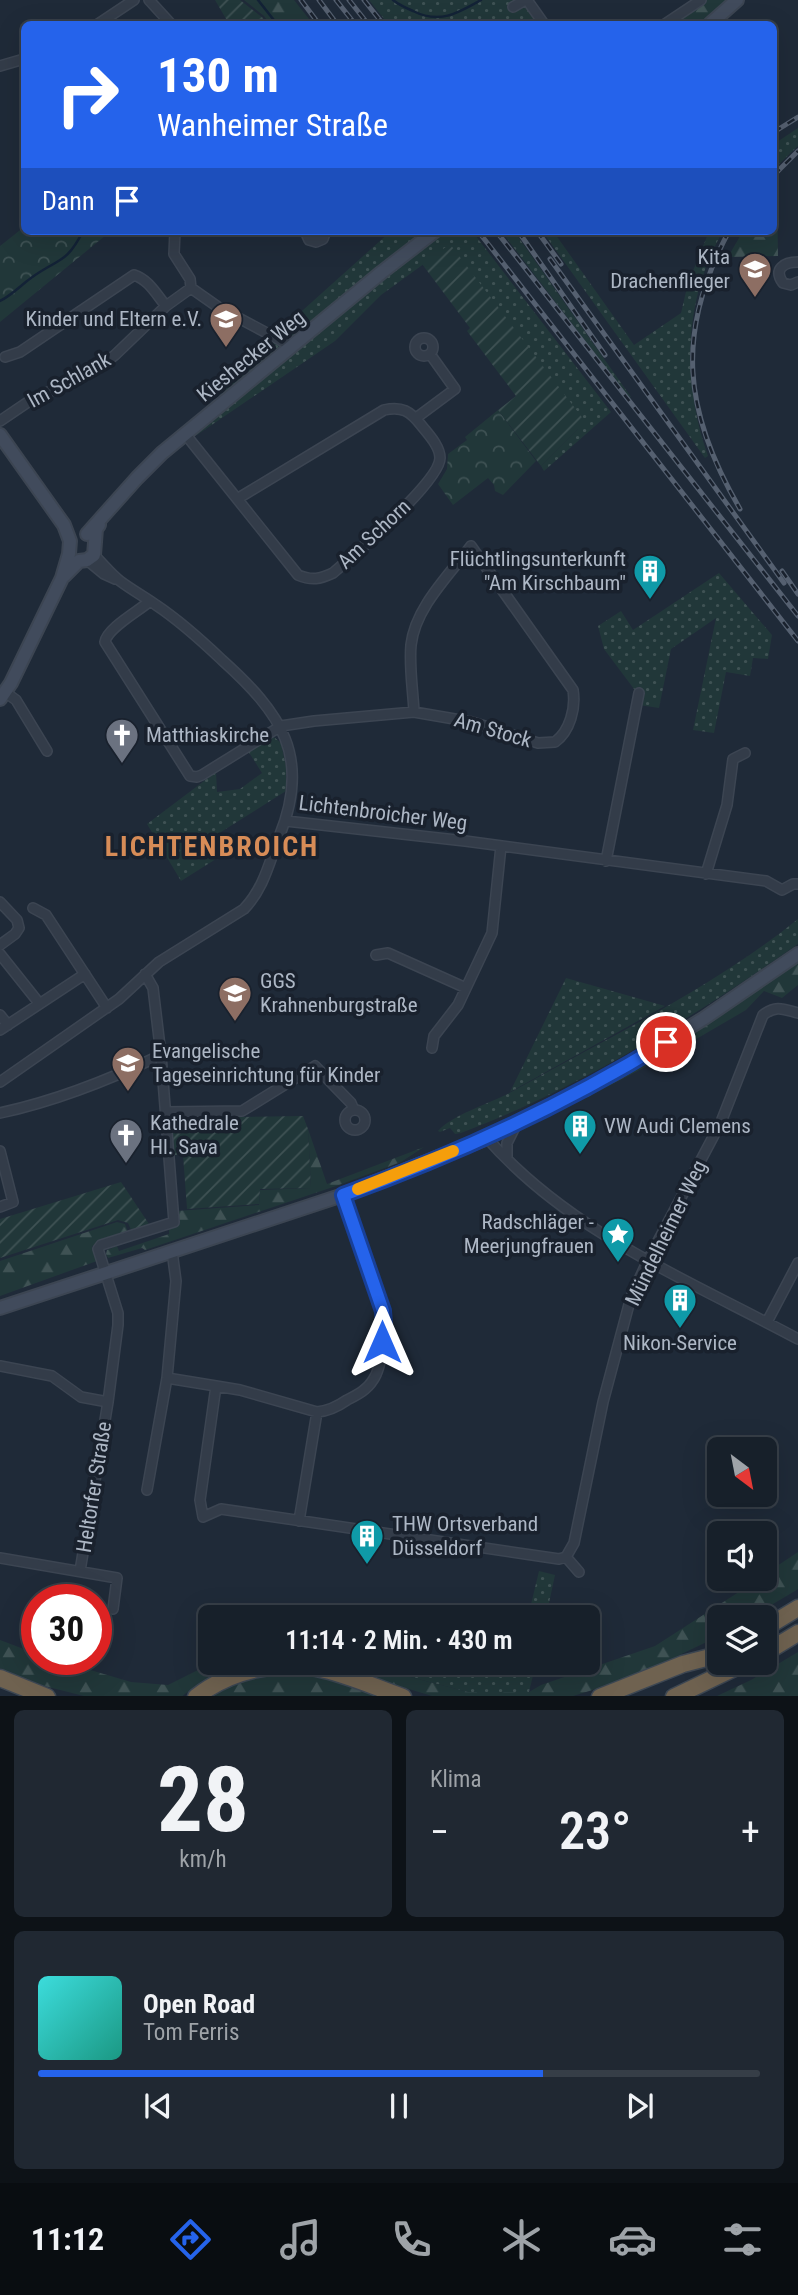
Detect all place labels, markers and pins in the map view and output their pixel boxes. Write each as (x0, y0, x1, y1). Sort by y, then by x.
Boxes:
place label: Kita Drachenflieger (610, 245, 730, 293)
school or university icon: Kita Drachenflieger (736, 250, 774, 299)
school or university icon: Kinder und Eltern e.V. (207, 300, 245, 349)
place label: Kinder und Eltern e.V. (25, 307, 202, 331)
place label: Flüchtlingsunterkunft "Am Kirschbaum" (450, 547, 626, 595)
building icon: Flüchtlingsunterkunft "Am Kirschbaum" (631, 552, 669, 601)
church icon: Matthiaskirche (103, 716, 141, 765)
place label: Matthiaskirche (146, 723, 269, 747)
place label: GGS Krahnenburgstraße (260, 969, 418, 1017)
school or university icon: GGS Krahnenburgstraße (216, 974, 254, 1023)
pin (636, 1012, 696, 1072)
place label: Evangelische Tageseinrichtung für Kinder (152, 1039, 380, 1087)
school or university icon: Evangelische Tageseinrichtung für Kinder (109, 1044, 147, 1093)
building icon: VW Audi Clemens (561, 1107, 599, 1156)
place label: Kathedrale Hl. Sava (150, 1111, 239, 1159)
place label: VW Audi Clemens (604, 1114, 751, 1138)
church icon: Kathedrale Hl. Sava (107, 1116, 145, 1165)
place label: Radschläger - Meerjungfrauen (464, 1210, 594, 1258)
place icon: Radschläger - Meerjungfrauen (599, 1215, 637, 1264)
building icon: Nikon-Service (661, 1281, 699, 1330)
place label: Nikon-Service (623, 1331, 737, 1355)
place label: THW Ortsverband Düsseldorf (392, 1512, 538, 1560)
building icon: THW Ortsverband Düsseldorf (348, 1517, 386, 1566)

